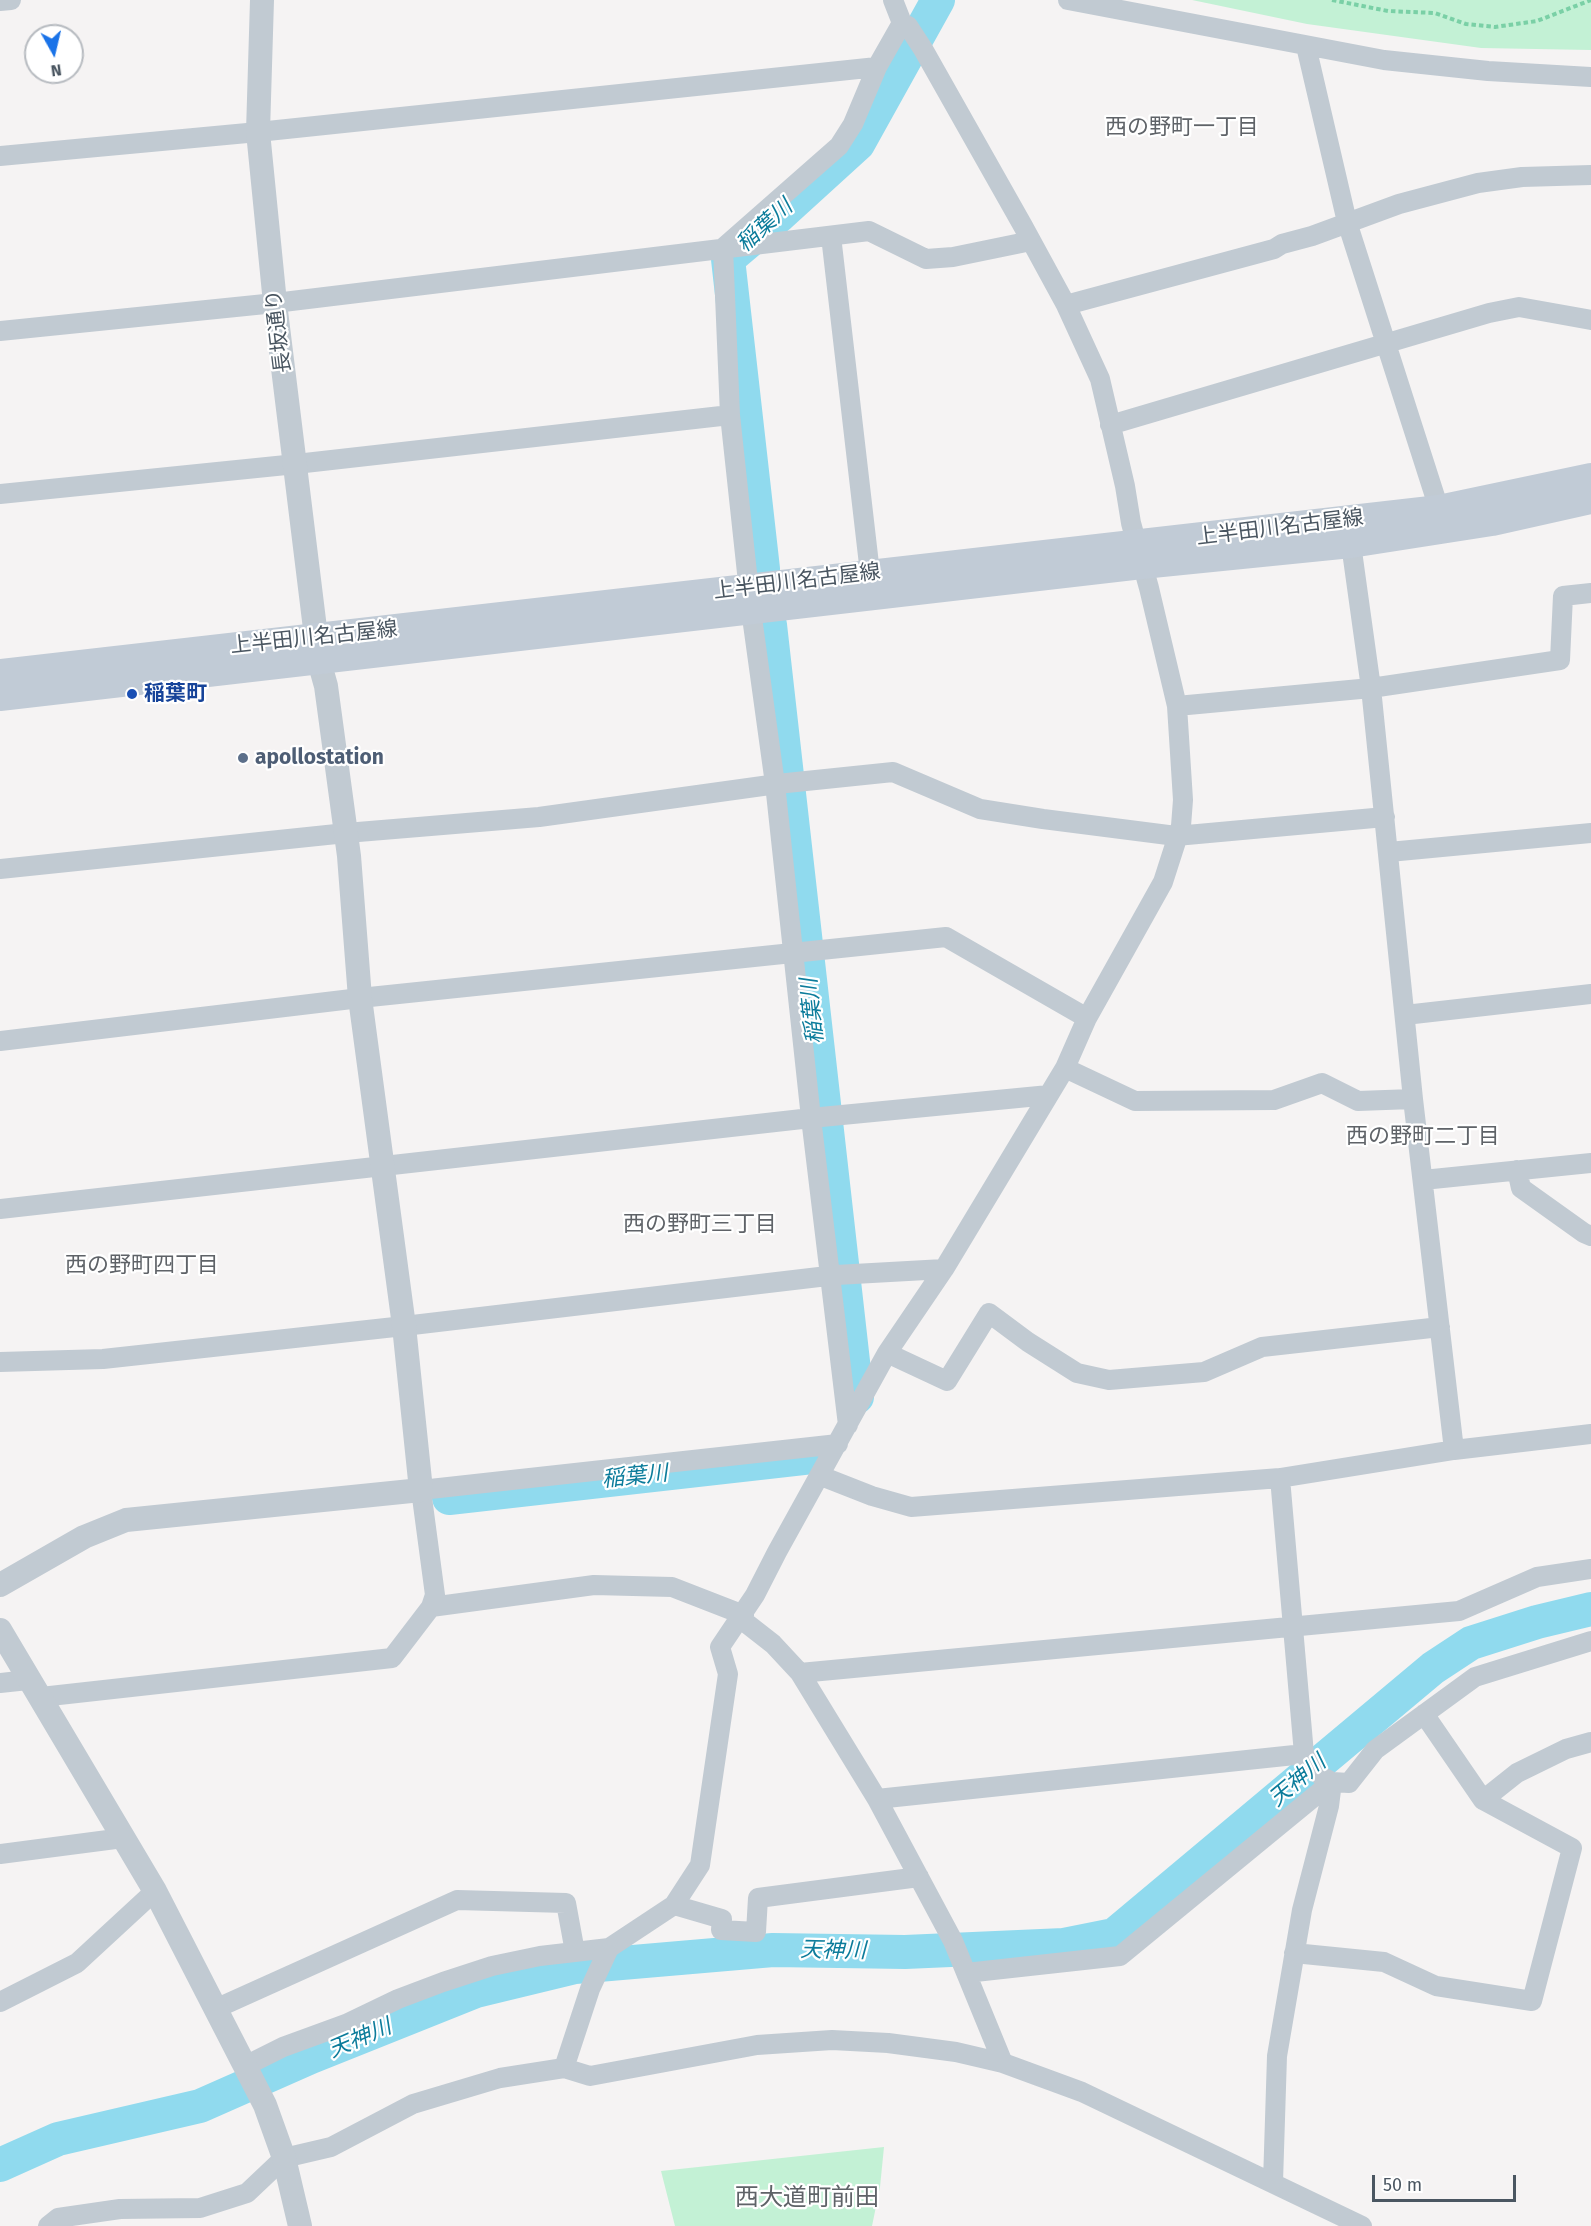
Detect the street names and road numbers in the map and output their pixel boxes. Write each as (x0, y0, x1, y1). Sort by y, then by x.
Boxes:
street label: 長坂通り (261, 288, 297, 374)
street label: 上半田川名古屋線 (1195, 505, 1365, 551)
street label: 上半田川名古屋線 (712, 559, 882, 605)
street label: 上半田川名古屋線 (229, 617, 399, 659)

